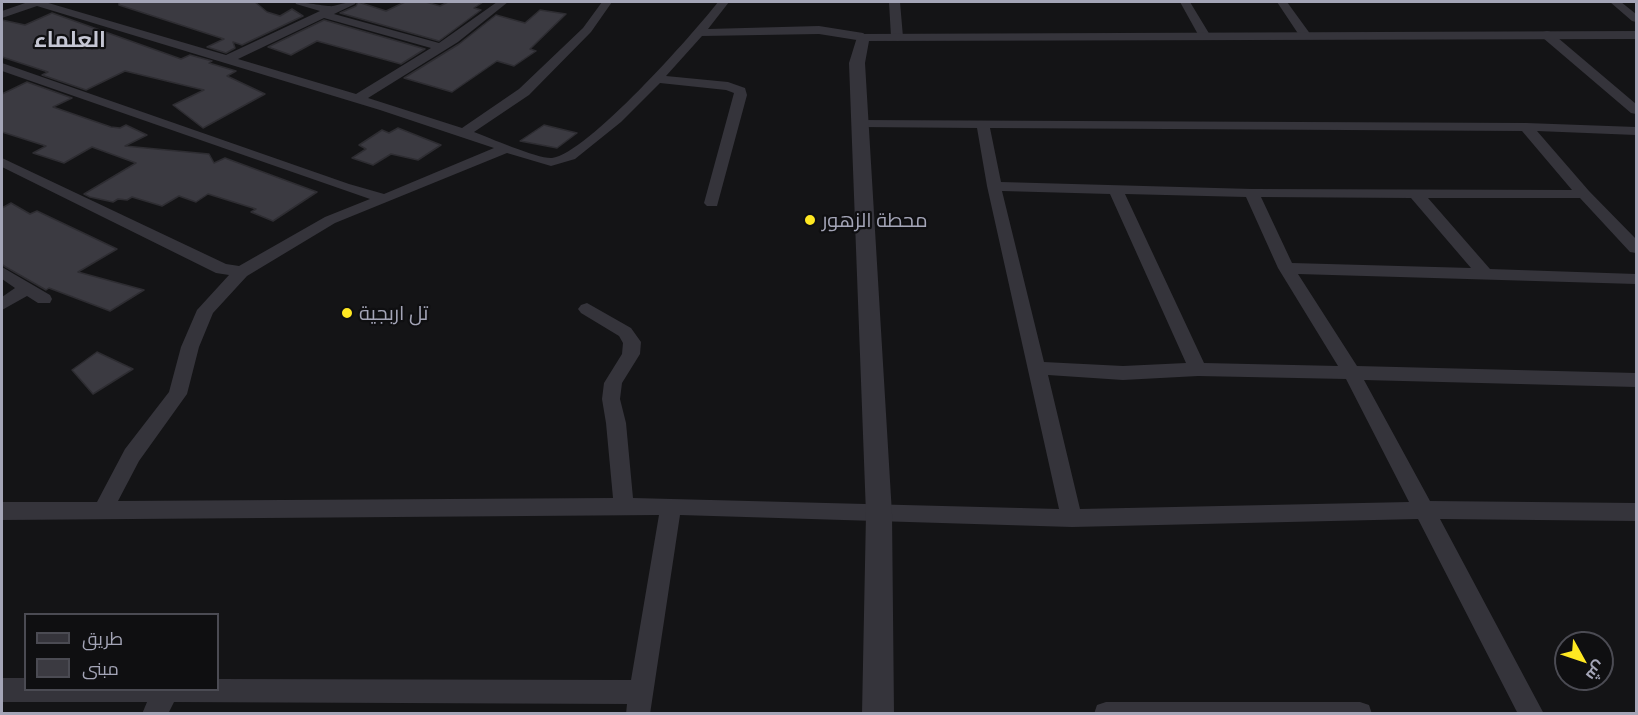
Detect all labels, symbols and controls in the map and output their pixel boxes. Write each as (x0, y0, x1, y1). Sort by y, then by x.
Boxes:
district label: العلماء (34, 27, 106, 53)
place label: محطة الزهور (822, 208, 928, 232)
marker: محطة الزهور (803, 213, 817, 227)
place label: تل اربجية (359, 301, 428, 325)
marker: تل اربجية (340, 306, 354, 320)
legend (24, 613, 219, 691)
text: طريق (82, 628, 123, 648)
north arrow (1554, 631, 1614, 691)
text: مبنى (82, 658, 119, 678)
text: ش (1583, 658, 1610, 685)

